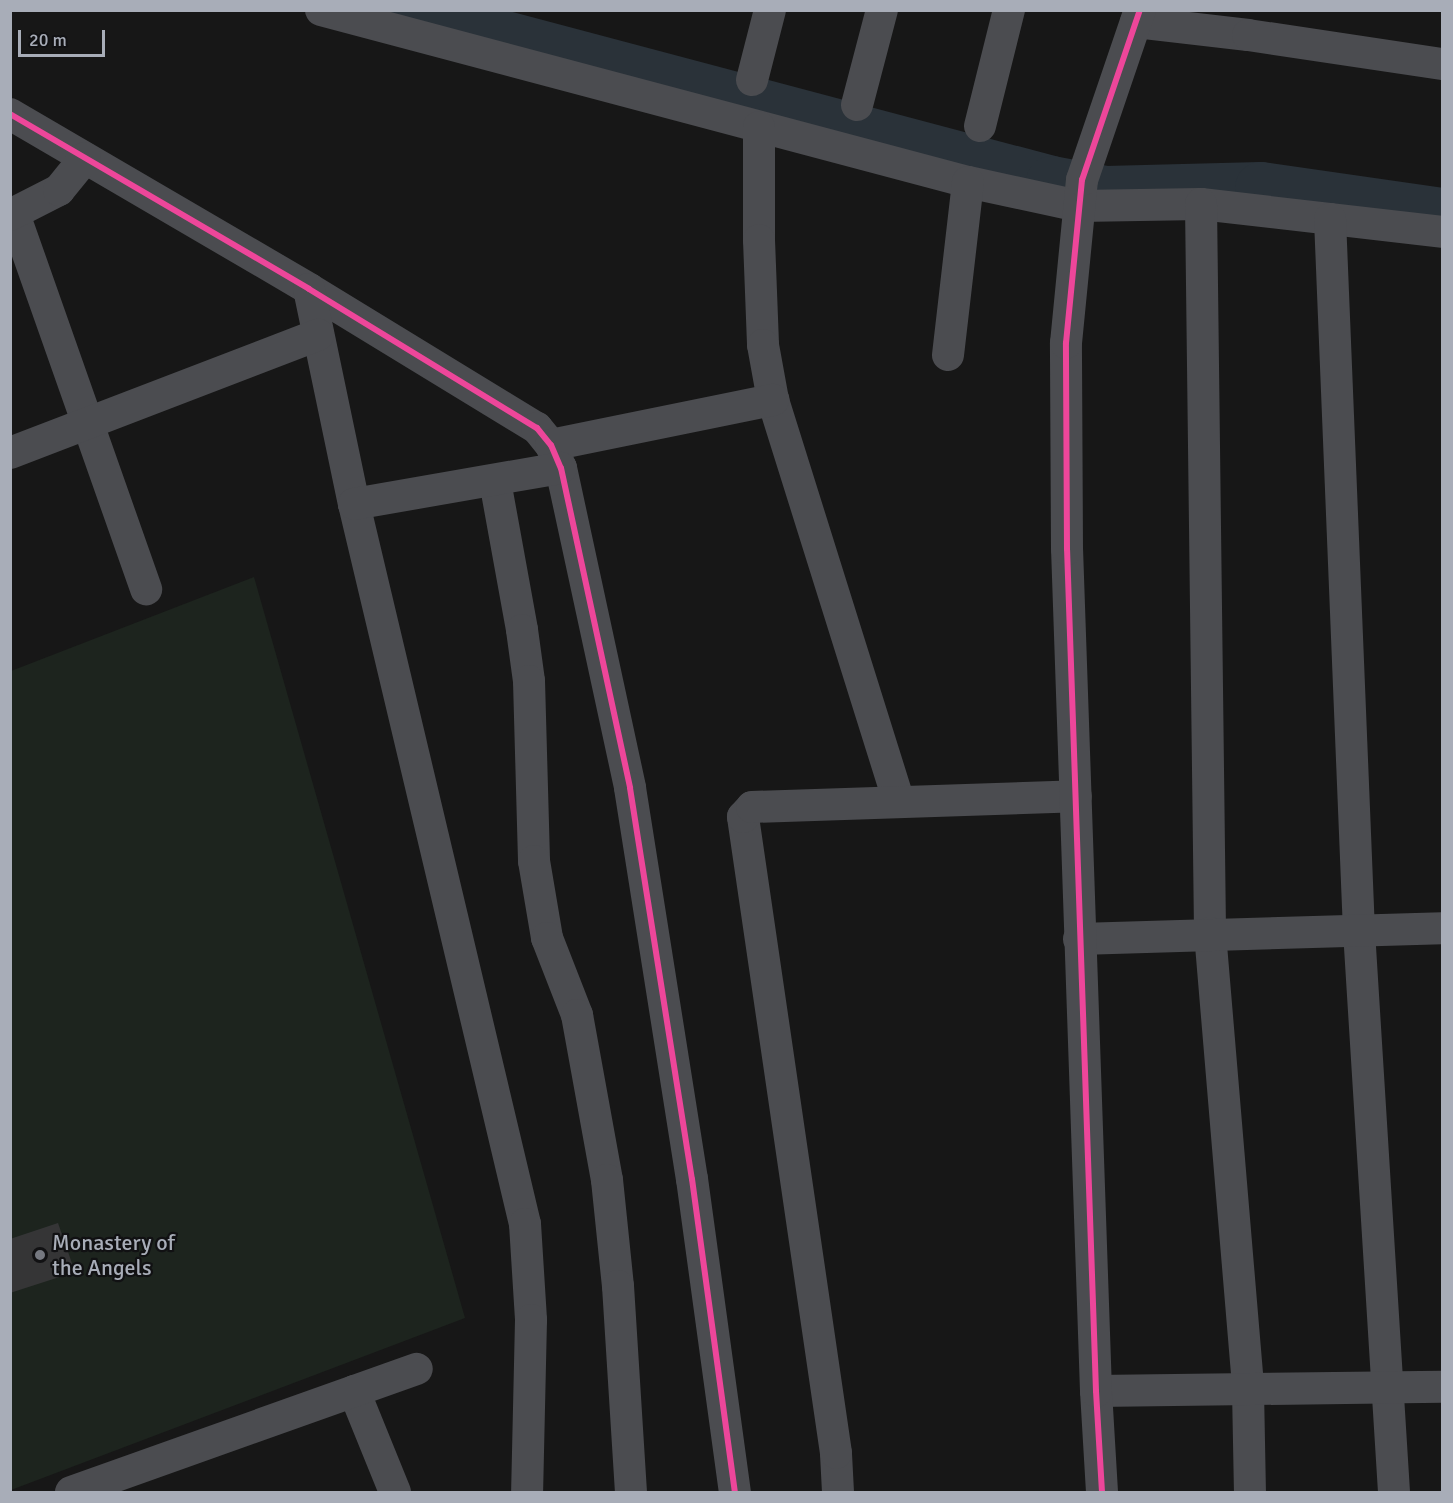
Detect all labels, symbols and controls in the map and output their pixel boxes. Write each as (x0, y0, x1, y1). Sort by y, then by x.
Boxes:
scale bar (21, 18, 108, 56)
text: 20 m (29, 29, 67, 51)
place label: Monastery of the Angels (52, 1229, 175, 1280)
marker: Monastery of the Angels (33, 1248, 47, 1262)

